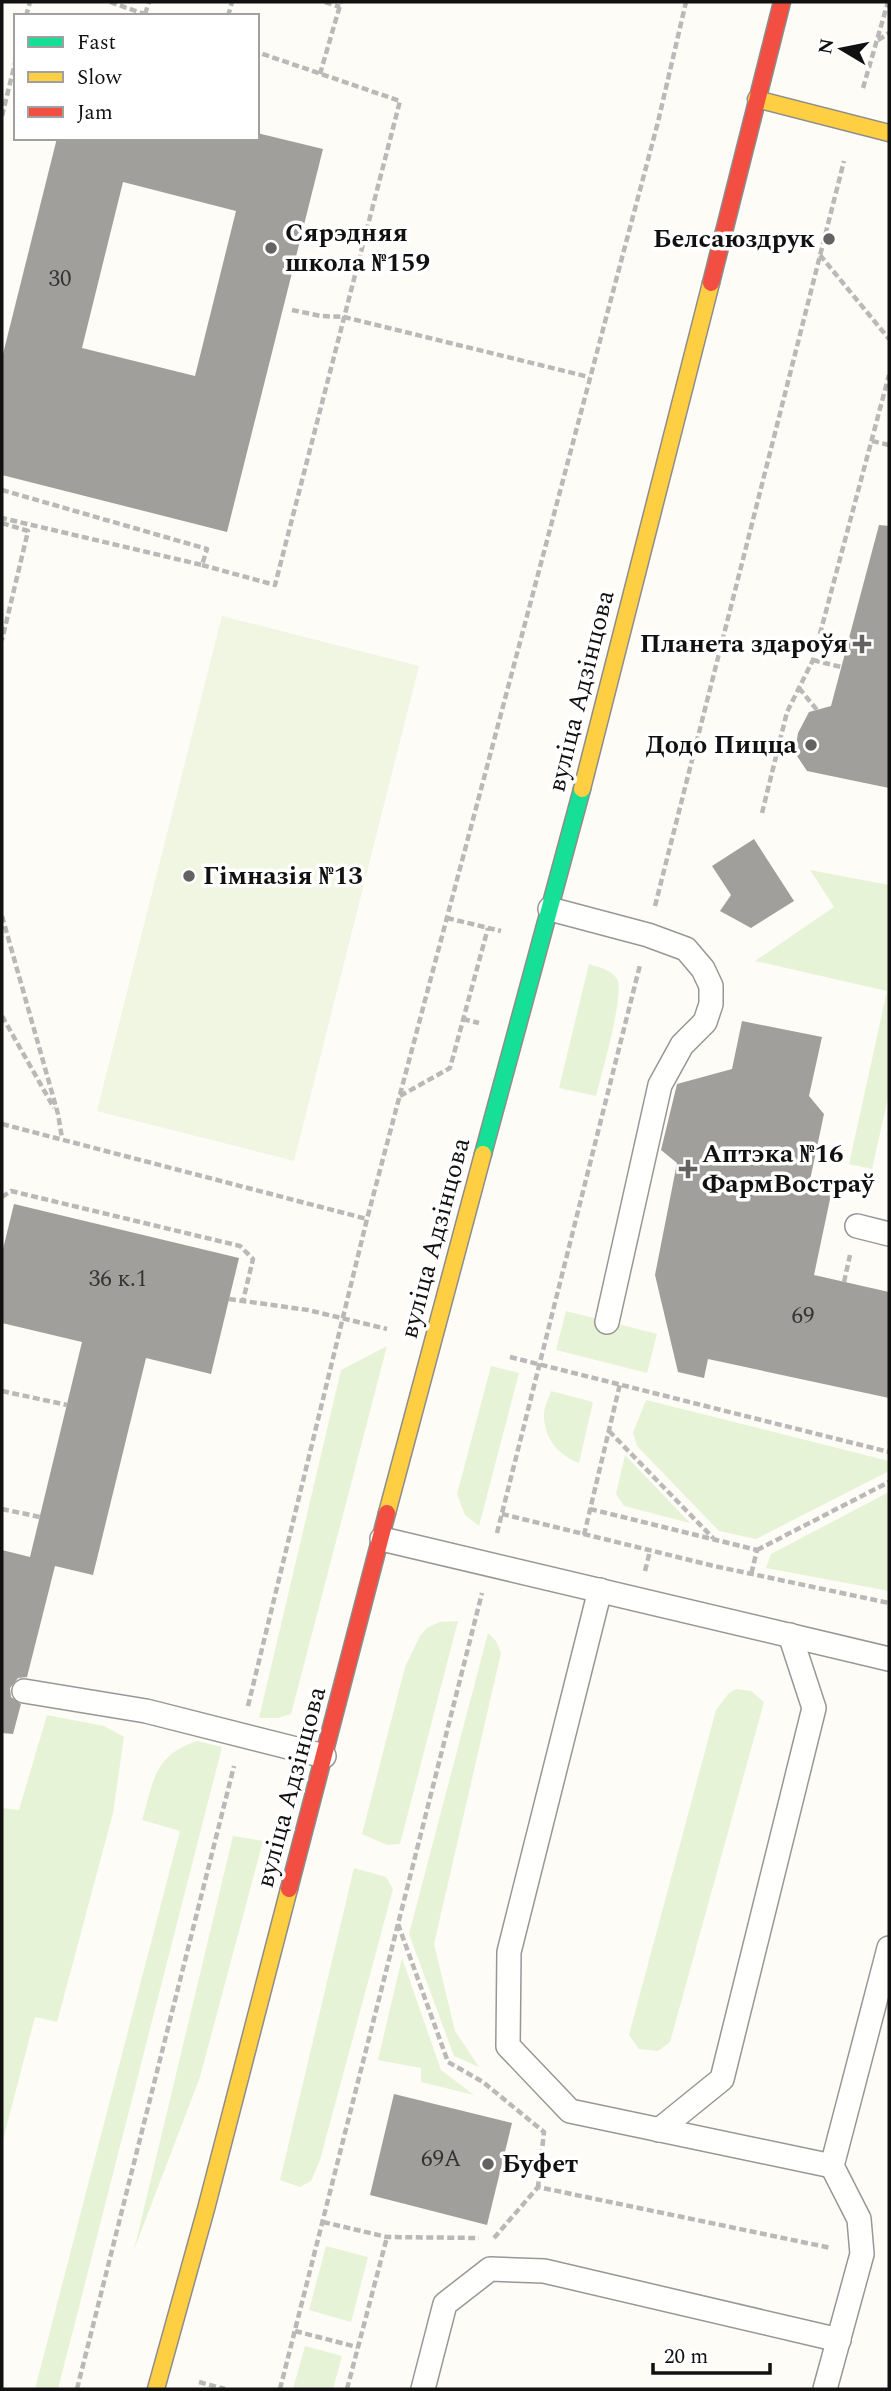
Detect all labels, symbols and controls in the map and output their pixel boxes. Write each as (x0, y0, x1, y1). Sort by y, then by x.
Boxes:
legend (14, 14, 259, 140)
north arrow (807, 14, 877, 84)
text: Fast (77, 27, 116, 59)
text: N (811, 36, 842, 56)
text: Slow (77, 62, 123, 94)
text: Jam (77, 97, 113, 129)
place label: Сярэдняя школа №159 (285, 213, 430, 283)
place label: Белсаюздрук (653, 219, 815, 259)
marker: Белсаюздрук (821, 231, 837, 247)
marker: Сярэдняя школа №159 (263, 240, 279, 256)
house number: 30 (49, 262, 72, 297)
street label: вуліца Адзінцова (537, 586, 625, 796)
place label: Планета здароўя (640, 624, 848, 664)
marker: Планета здароўя (854, 636, 870, 652)
place label: Додо Пицца (646, 725, 798, 765)
marker: Додо Пицца (803, 737, 819, 753)
place label: Гімназія №13 (203, 856, 363, 896)
marker: Гімназія №13 (181, 868, 197, 884)
street label: вуліца Адзінцова (389, 1133, 481, 1343)
place label: Аптэка №16 ФармВостраў (702, 1134, 875, 1204)
marker: Аптэка №16 ФармВостраў (680, 1161, 696, 1177)
house number: 36 к.1 (89, 1262, 147, 1297)
house number: 69 (792, 1299, 815, 1334)
street label: вуліца Адзінцова (245, 1682, 337, 1892)
house number: 69А (421, 2142, 461, 2177)
place label: Буфет (502, 2144, 578, 2184)
marker: Буфет (480, 2156, 496, 2172)
scale bar (653, 2332, 770, 2376)
text: 20 m (664, 2341, 708, 2373)

